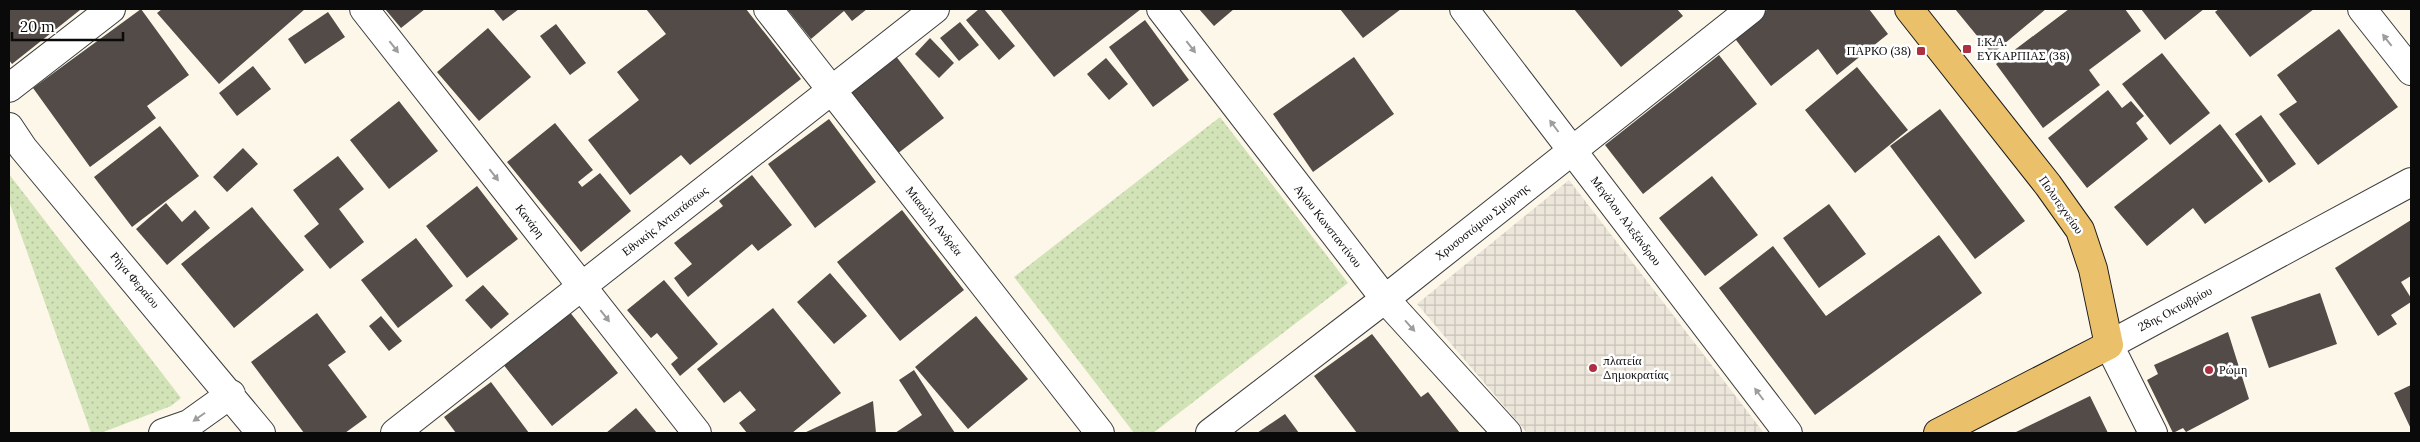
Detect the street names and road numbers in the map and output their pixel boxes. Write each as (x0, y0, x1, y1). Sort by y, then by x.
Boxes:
street label: Μεγάλου Αλεξάνδρου (1588, 173, 1665, 268)
street label: Πολυτεχνείου (2036, 173, 2087, 237)
street label: Χρυσοστόμου Σμύρνης (1432, 180, 1532, 263)
street label: Αγίου Κωνσταντίνου (1291, 181, 1366, 270)
street label: Εθνικής Αντιστάσεως (619, 182, 711, 259)
street label: Μιαούλη Ανδρέα (903, 183, 966, 259)
street label: Κανάρη (513, 201, 548, 240)
street label: Ρήγα Φεραίου (107, 248, 163, 311)
street label: 28ης Οκτωβρίου (2135, 283, 2215, 334)

